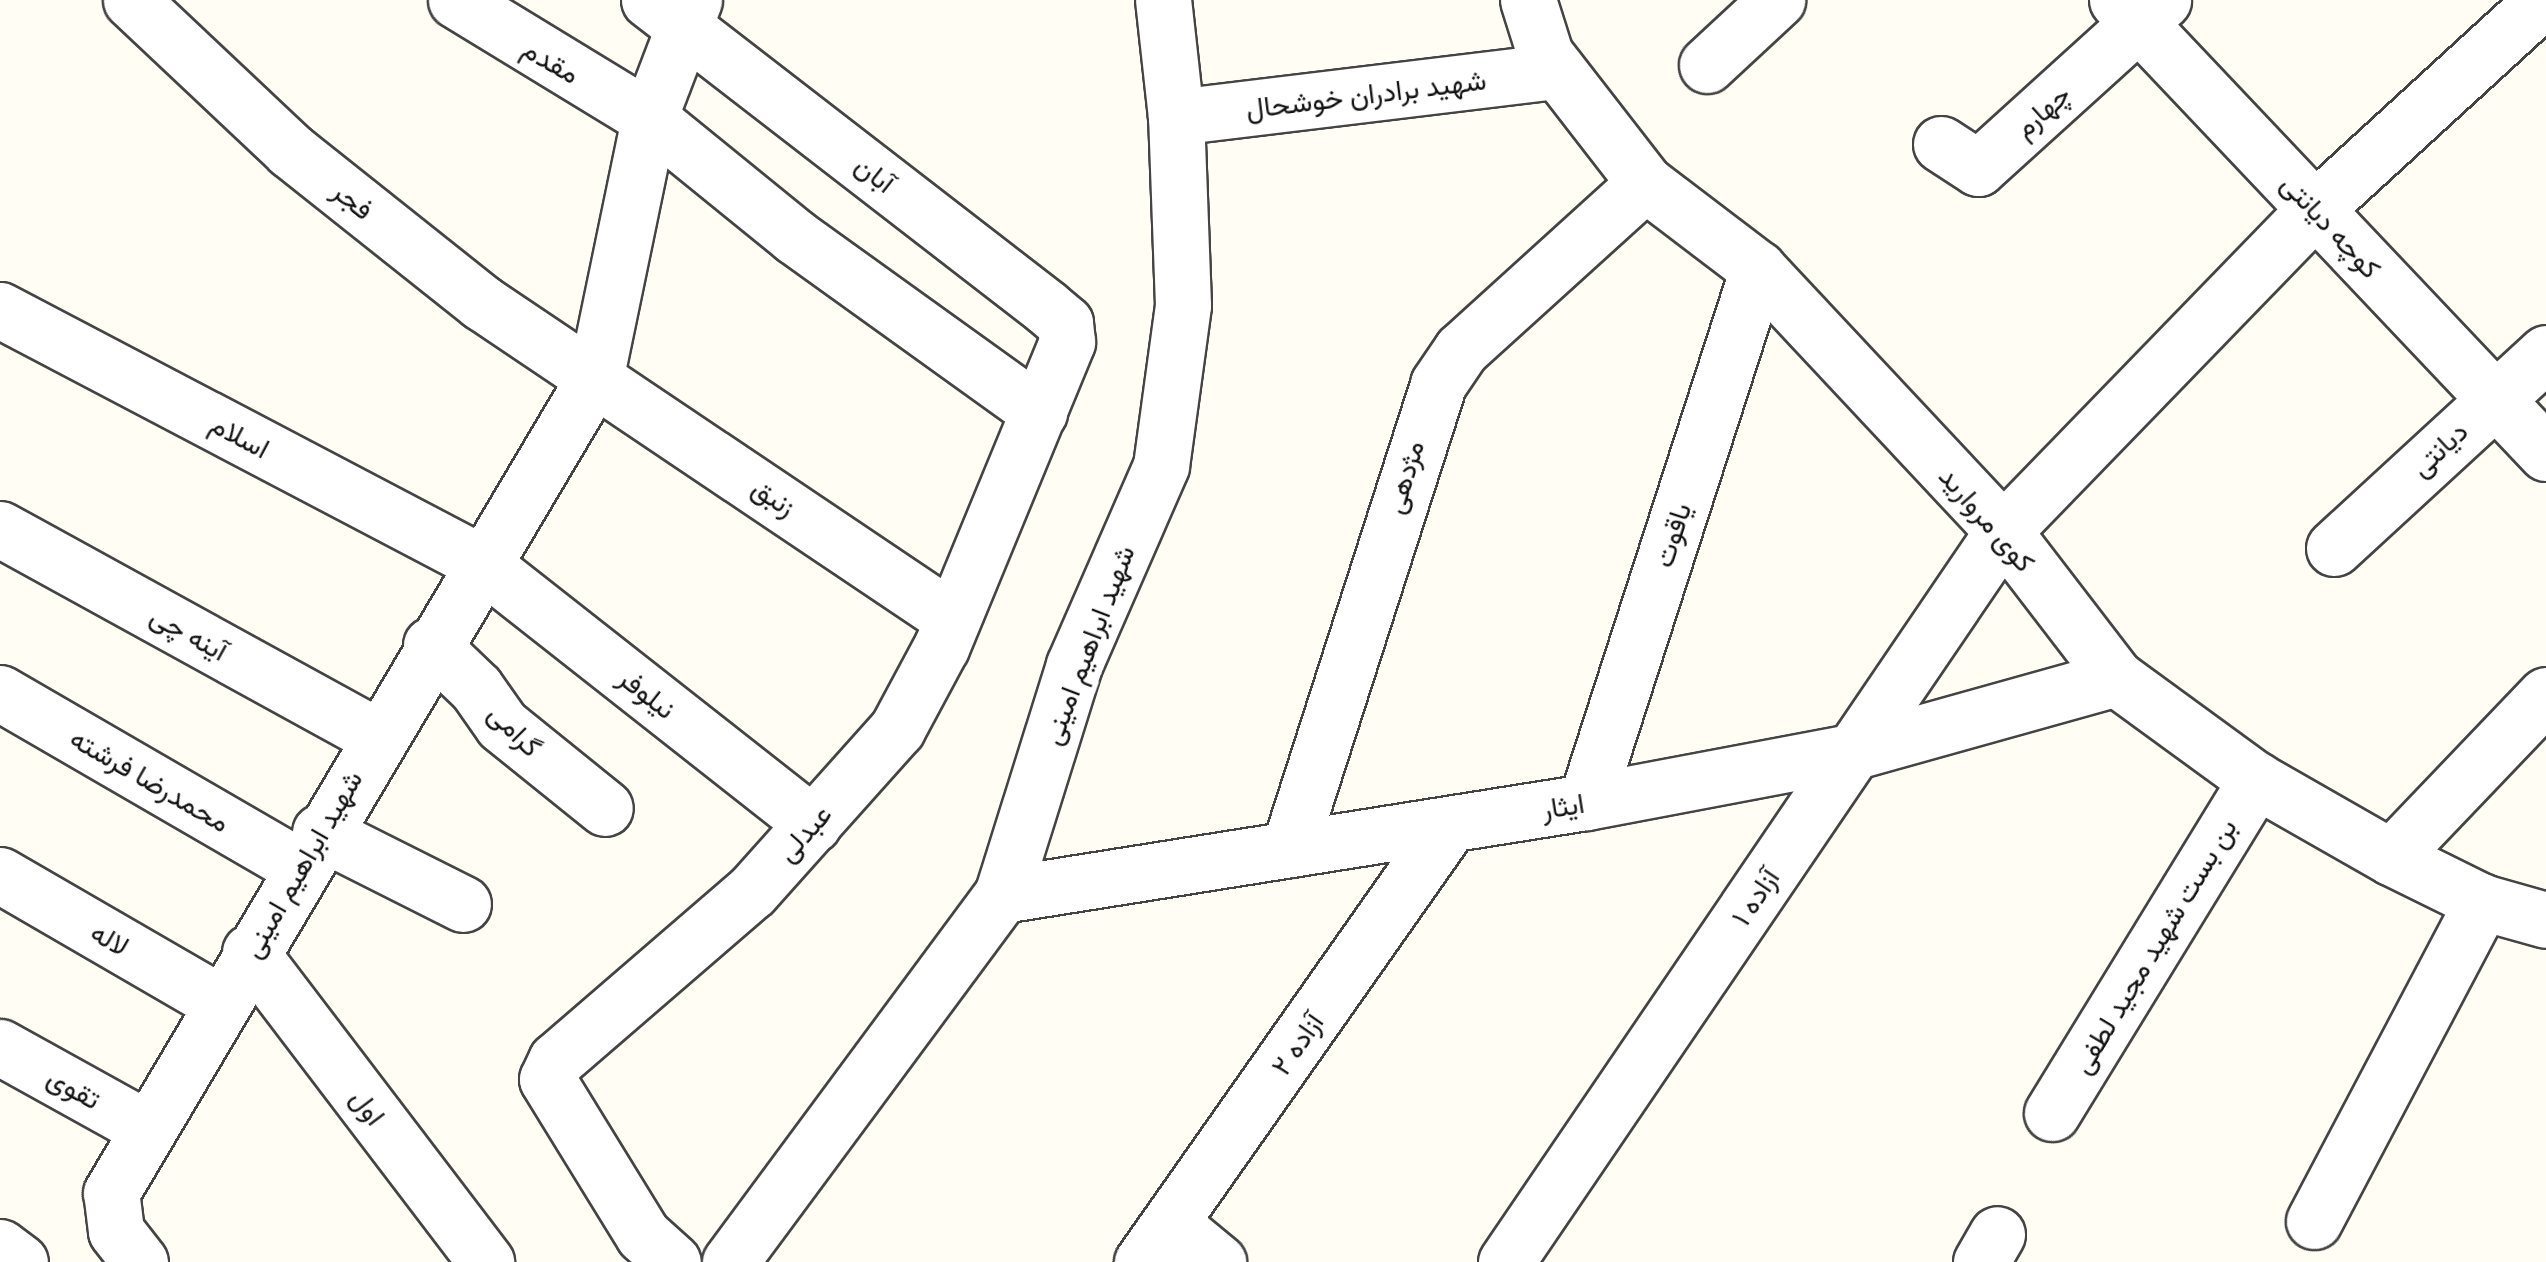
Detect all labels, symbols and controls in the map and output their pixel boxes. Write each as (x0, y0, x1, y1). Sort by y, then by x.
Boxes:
street label: مقدم (516, 31, 586, 91)
street label: شهید برادران خوشحال (1244, 63, 1488, 125)
street label: چهارم (2007, 77, 2077, 145)
street label: آبان (848, 148, 902, 200)
street label: کوچه دیانتی (2274, 167, 2388, 285)
street label: فجر (326, 174, 380, 226)
street label: اسلام (205, 407, 275, 465)
street label: دیانتی (2404, 414, 2474, 484)
street label: مژدهی (1377, 436, 1431, 518)
street label: کوی مروارید (1932, 459, 2042, 579)
street label: زنبق (746, 470, 802, 524)
street label: یاقوت (1646, 499, 1698, 571)
street label: شهید ابراهیم امینی (1035, 541, 1141, 749)
street label: آینه چی (145, 598, 233, 668)
street label: نیلوفر (612, 660, 682, 726)
street label: گرامی (481, 696, 549, 764)
street label: محمدرضا فرشته (64, 721, 236, 839)
street label: شهید ابراهیم امینی (235, 764, 369, 964)
street label: ایثار (1539, 786, 1587, 826)
street label: عبدلی (770, 797, 838, 869)
street label: بن بست شهید مجید لطفی (2064, 812, 2244, 1080)
street label: آزاده ۱ (1724, 862, 1786, 932)
street label: لاله (85, 915, 135, 963)
street label: آزاده ۲ (1264, 1006, 1330, 1082)
street label: تقوی (42, 1060, 106, 1116)
street label: اول (343, 1082, 393, 1132)

